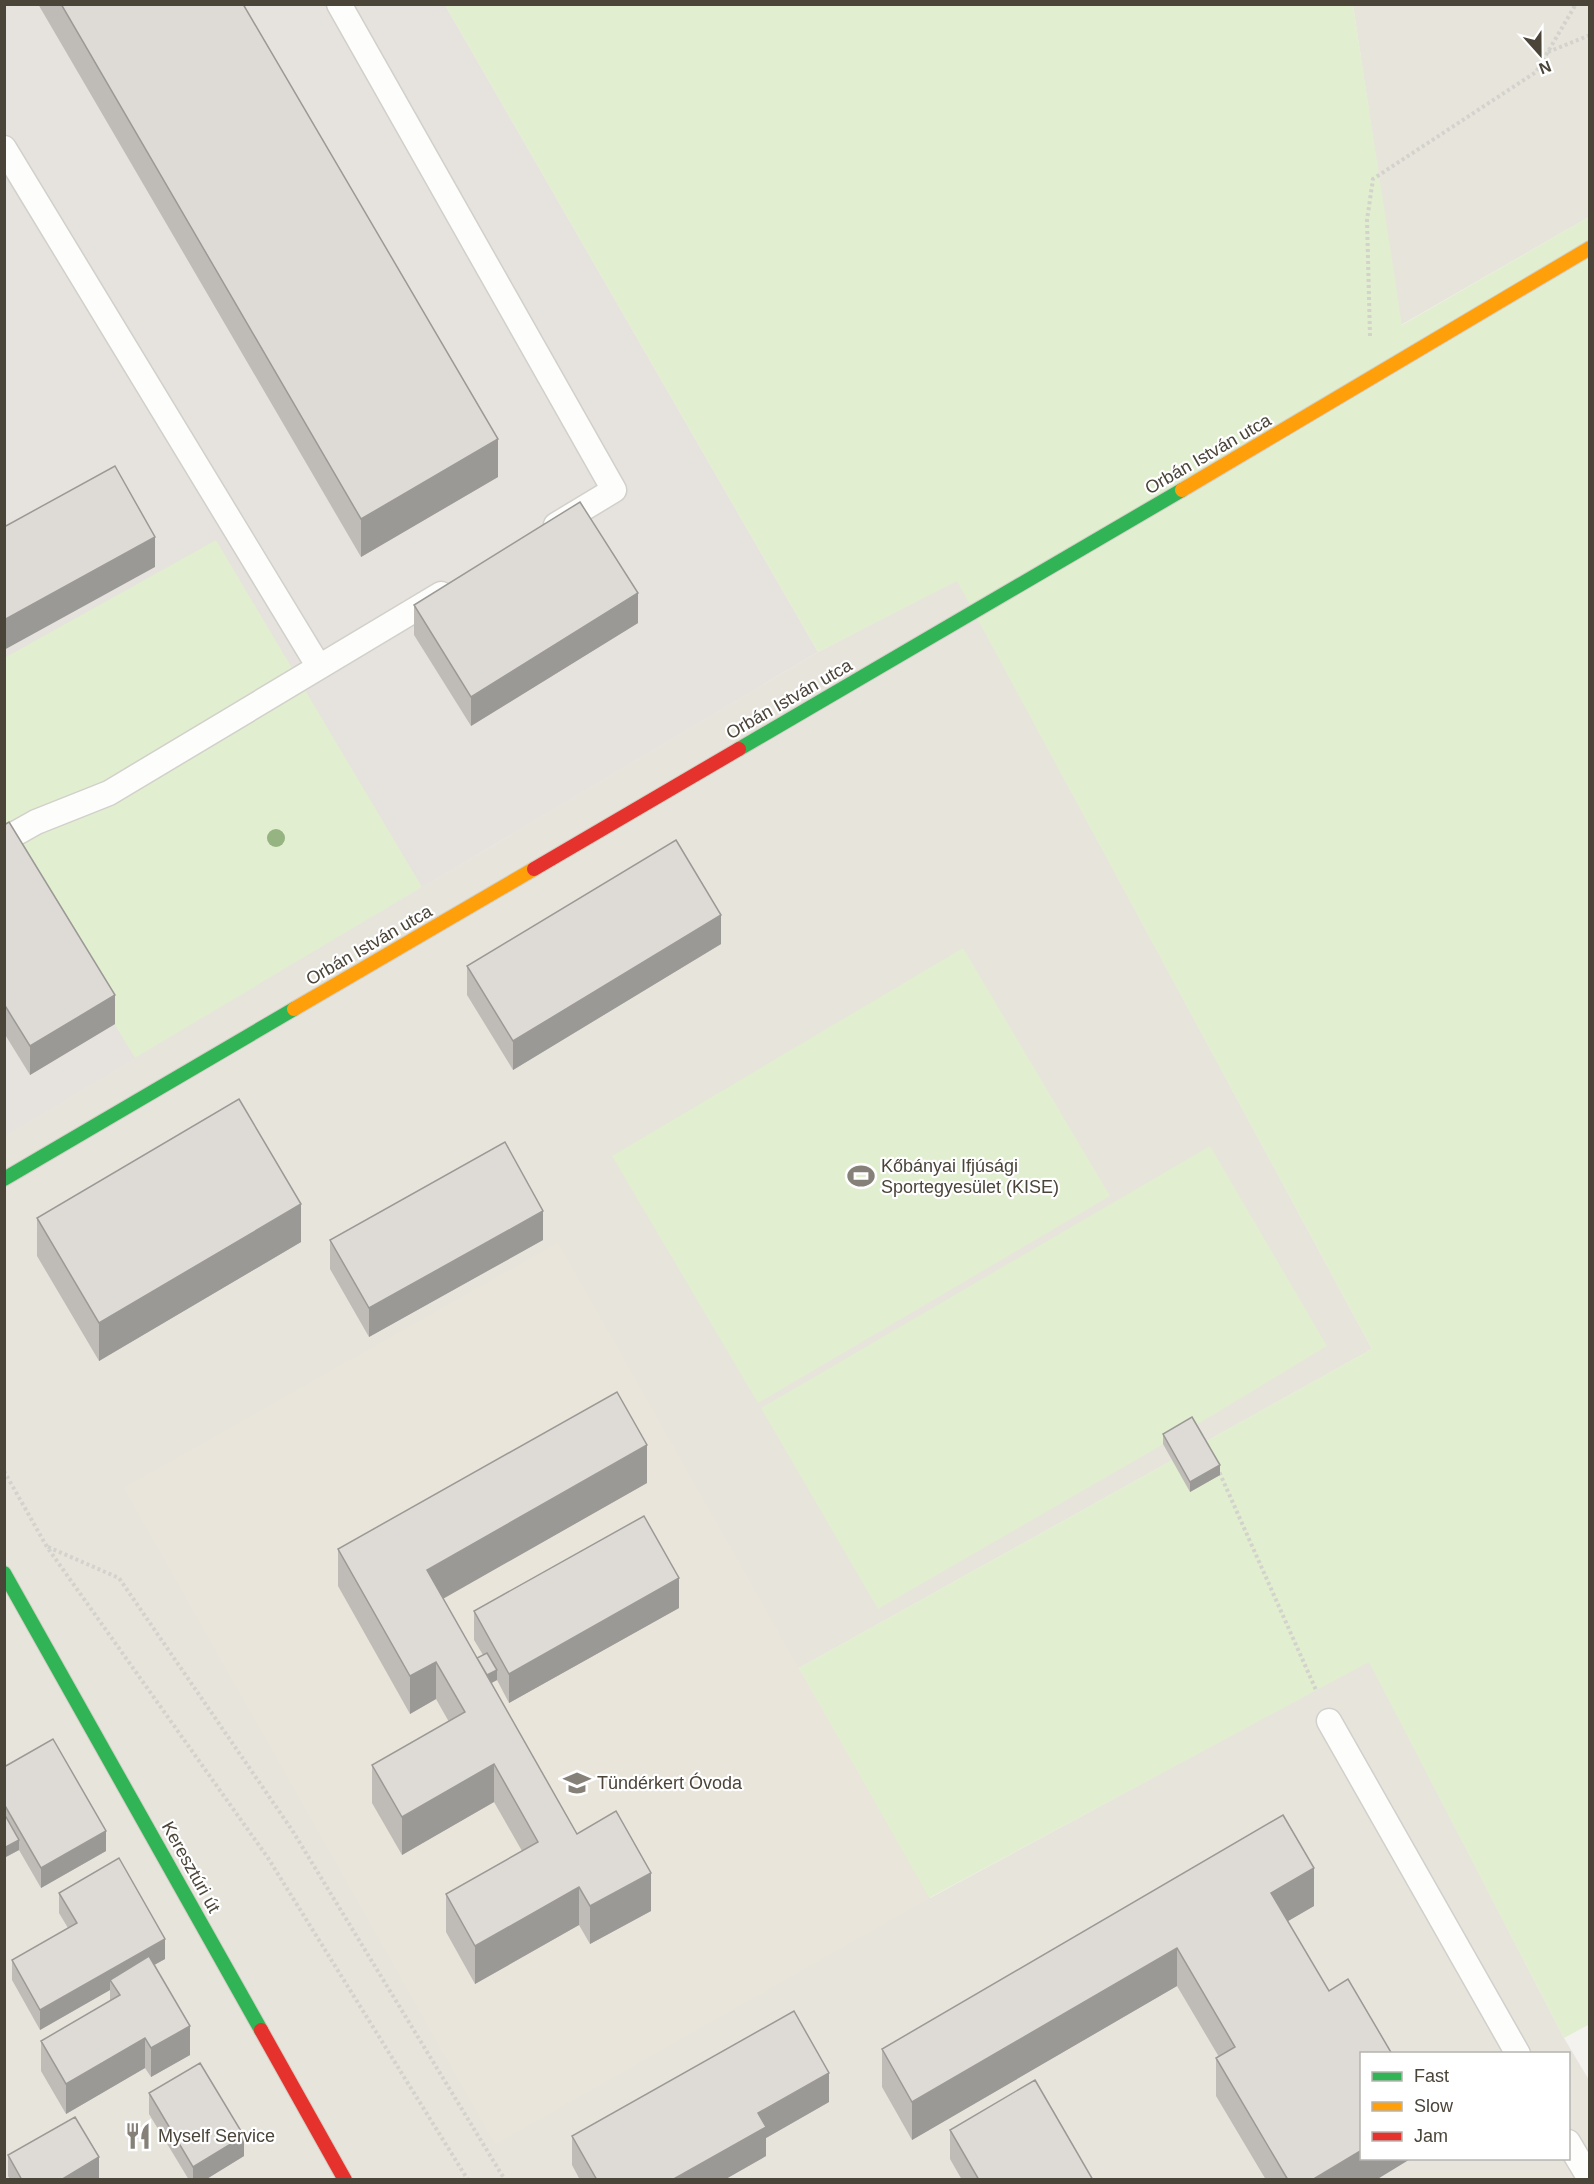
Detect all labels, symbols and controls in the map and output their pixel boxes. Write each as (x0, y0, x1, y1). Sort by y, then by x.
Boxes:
north arrow (1510, 24, 1570, 84)
text: N (1537, 58, 1554, 78)
street label: Orbán István utca (1141, 409, 1275, 498)
street label: Orbán István utca (722, 654, 856, 743)
street label: Orbán István utca (302, 900, 436, 989)
place label: Kőbányai Ifjúsági Sportegyesület (KISE) (881, 1156, 1059, 1197)
sports icon: Kőbányai Ifjúsági Sportegyesület (KISE) (846, 1161, 876, 1191)
school or university icon: Tündérkert Óvoda (562, 1768, 592, 1798)
place label: Tündérkert Óvoda (597, 1772, 743, 1793)
street label: Keresztúri út (158, 1818, 224, 1916)
legend (1360, 2052, 1570, 2160)
text: Fast (1414, 2066, 1449, 2086)
text: Slow (1414, 2096, 1454, 2116)
restaurant icon: Myself Service (123, 2121, 153, 2151)
place label: Myself Service (158, 2126, 275, 2146)
text: Jam (1414, 2126, 1448, 2146)

